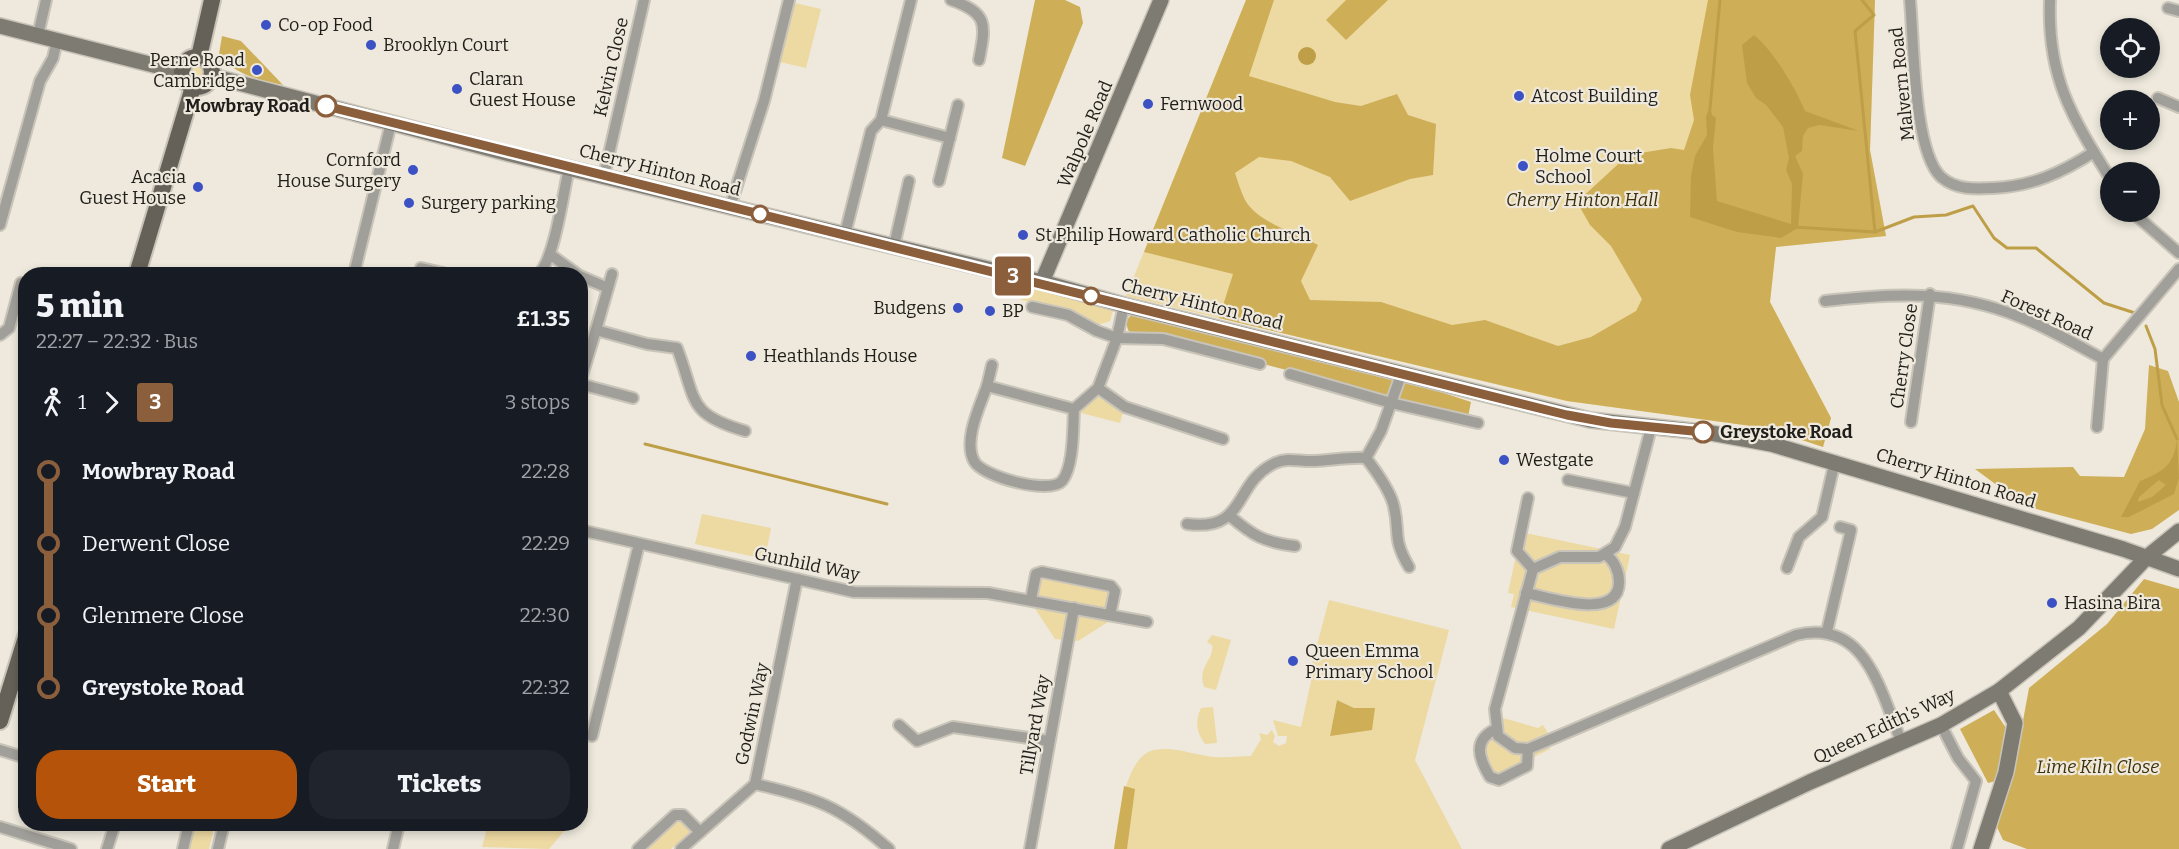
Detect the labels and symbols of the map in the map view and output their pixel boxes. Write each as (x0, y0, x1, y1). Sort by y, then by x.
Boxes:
place label: Co-op Food (278, 14, 373, 36)
street label: Kelvin Close (589, 15, 633, 119)
marker: Co-op Food (259, 18, 273, 32)
street label: Malvern Road (1885, 26, 1919, 142)
place label: Brooklyn Court (383, 34, 509, 56)
marker: Brooklyn Court (364, 38, 378, 52)
place label: Perne Road Cambridge (150, 49, 245, 92)
marker: Perne Road Cambridge (250, 63, 264, 77)
place label: Claran Guest House (469, 68, 576, 111)
street label: Walpole Road (1053, 77, 1118, 191)
marker: Claran Guest House (450, 82, 464, 96)
place label: Atcost Building (1531, 85, 1658, 107)
marker: Atcost Building (1512, 89, 1526, 103)
place label: Fernwood (1160, 93, 1244, 115)
place label: Mowbray Road (185, 95, 310, 117)
marker: Mowbray Road (315, 95, 337, 117)
marker: Fernwood (1141, 97, 1155, 111)
street label: Cherry Hinton Road (577, 139, 744, 201)
place label: Holme Court School (1535, 145, 1643, 188)
place label: Cornford House Surgery (277, 149, 401, 192)
marker: Holme Court School (1516, 159, 1530, 173)
marker: Cornford House Surgery (406, 163, 420, 177)
place label: Acacia Guest House (79, 166, 186, 209)
marker: Acacia Guest House (191, 180, 205, 194)
park label: Cherry Hinton Hall (1506, 189, 1658, 211)
place label: Surgery parking (421, 192, 556, 214)
marker: Surgery parking (402, 196, 416, 210)
unlabelled marker (751, 205, 769, 223)
place label: St Philip Howard Catholic Church (1035, 224, 1311, 246)
marker: St Philip Howard Catholic Church (1016, 228, 1030, 242)
line badge: 3 (994, 256, 1032, 296)
street label: Cherry Hinton Road (1119, 273, 1286, 335)
street label: Forest Road (1998, 285, 2097, 345)
unlabelled marker (1082, 287, 1100, 305)
place label: Budgens (873, 297, 946, 319)
place label: BP (1002, 300, 1024, 322)
marker: Budgens (951, 301, 965, 315)
street label: Cherry Close (1886, 302, 1922, 410)
marker: BP (983, 304, 997, 318)
place label: Heathlands House (763, 345, 917, 367)
marker: Heathlands House (744, 349, 758, 363)
marker: Greystoke Road (1692, 421, 1714, 443)
place label: Greystoke Road (1720, 421, 1853, 443)
street label: Cherry Hinton Road (1873, 443, 2039, 513)
place label: Westgate (1516, 449, 1594, 471)
marker: Westgate (1497, 453, 1511, 467)
street label: Gunhild Way (752, 542, 862, 586)
place label: Hasina Bira (2064, 592, 2161, 614)
marker: Hasina Bira (2045, 596, 2059, 610)
place label: Queen Emma Primary School (1305, 640, 1434, 683)
marker: Queen Emma Primary School (1286, 654, 1300, 668)
street label: Godwin Way (730, 660, 774, 767)
street label: Tillyard Way (1015, 672, 1055, 777)
street label: Queen Edith's Way (1810, 683, 1959, 769)
park label: Lime Kiln Close (2037, 756, 2159, 778)

